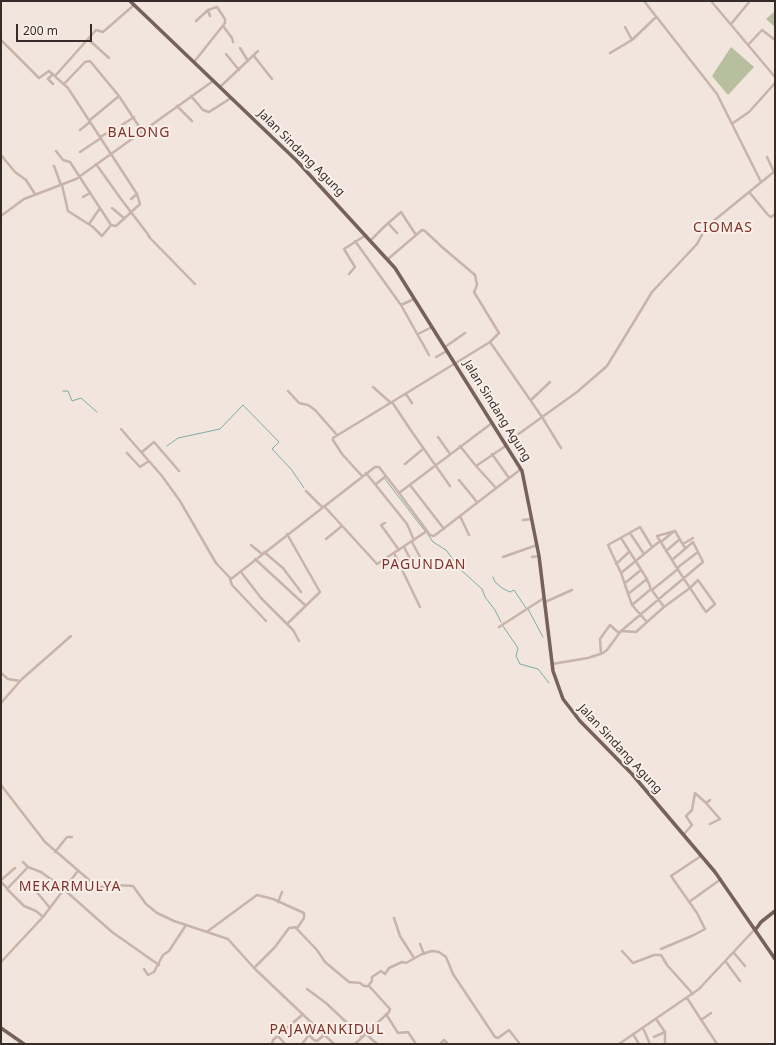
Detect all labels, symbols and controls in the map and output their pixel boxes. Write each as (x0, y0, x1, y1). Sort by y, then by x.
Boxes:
scale bar (18, 16, 94, 42)
text: 200 m (23, 22, 58, 39)
street label: Jalan Sindang Agung (255, 107, 347, 199)
district label: BALONG (108, 125, 170, 141)
district label: CIOMAS (693, 220, 753, 236)
street label: Jalan Sindang Agung (460, 358, 534, 464)
district label: PAGUNDAN (381, 557, 467, 573)
street label: Jalan Sindang Agung (575, 701, 665, 797)
district label: MEKARMULYA (19, 879, 121, 895)
district label: PAJAWANKIDUL (270, 1022, 384, 1038)

